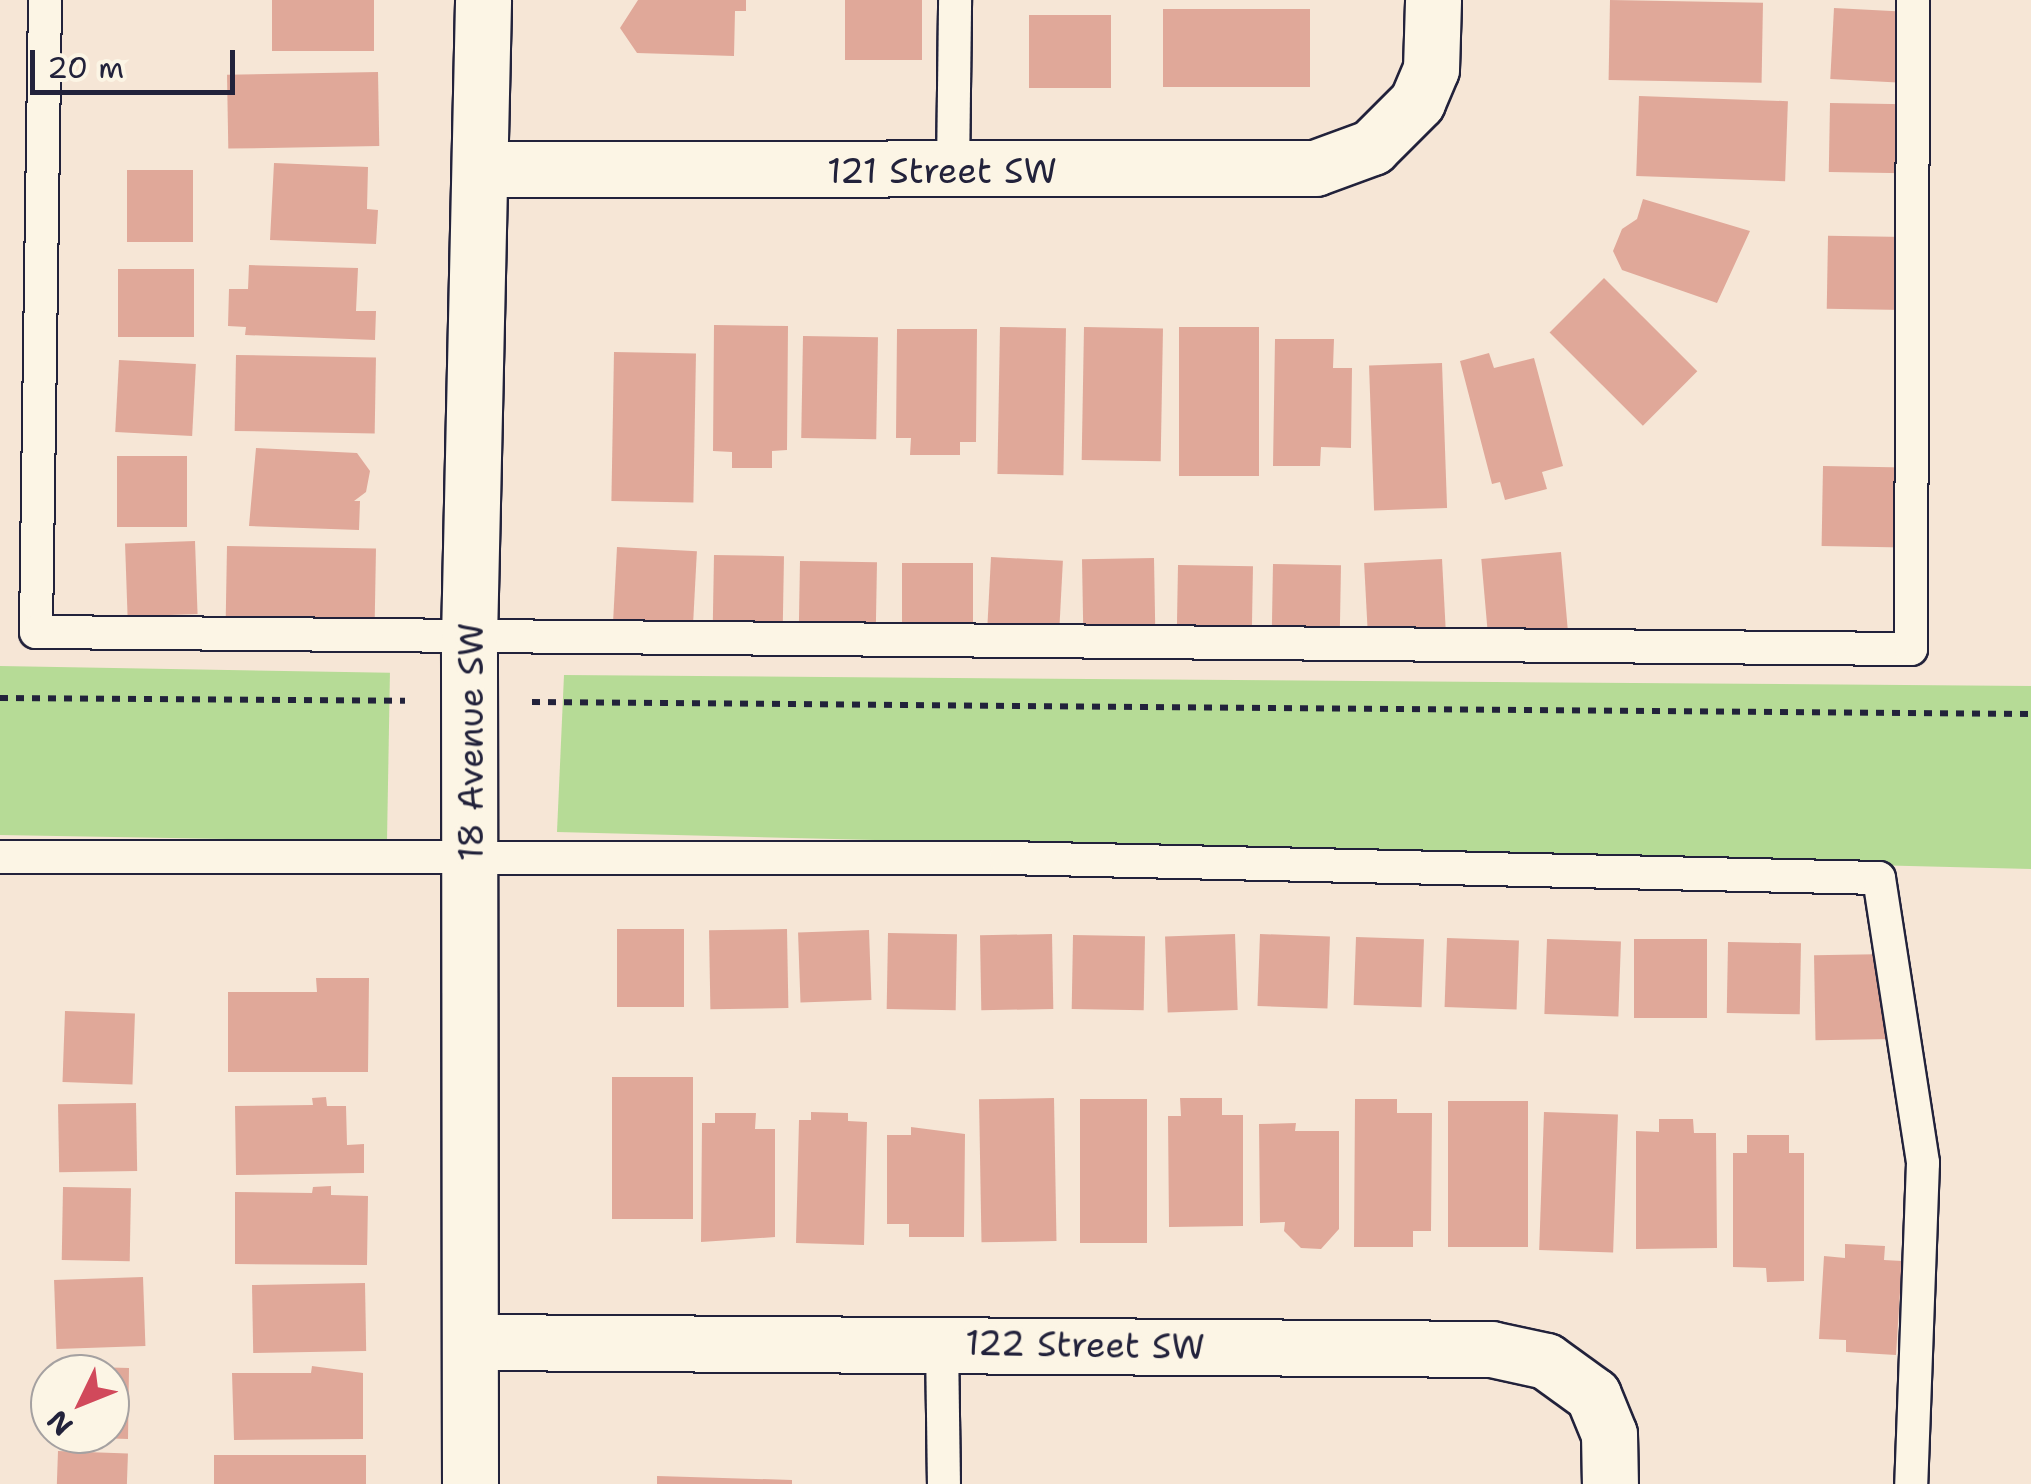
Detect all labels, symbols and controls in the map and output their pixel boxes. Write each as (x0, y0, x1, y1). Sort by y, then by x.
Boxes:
scale bar (35, 30, 240, 92)
text: 20 m (47, 47, 124, 88)
street label: 121 Street SW (827, 150, 1057, 192)
street label: 18 Avenue SW (450, 623, 492, 861)
street label: 122 Street SW (965, 1322, 1205, 1368)
north arrow (30, 1354, 130, 1454)
text: N (38, 1402, 81, 1444)

